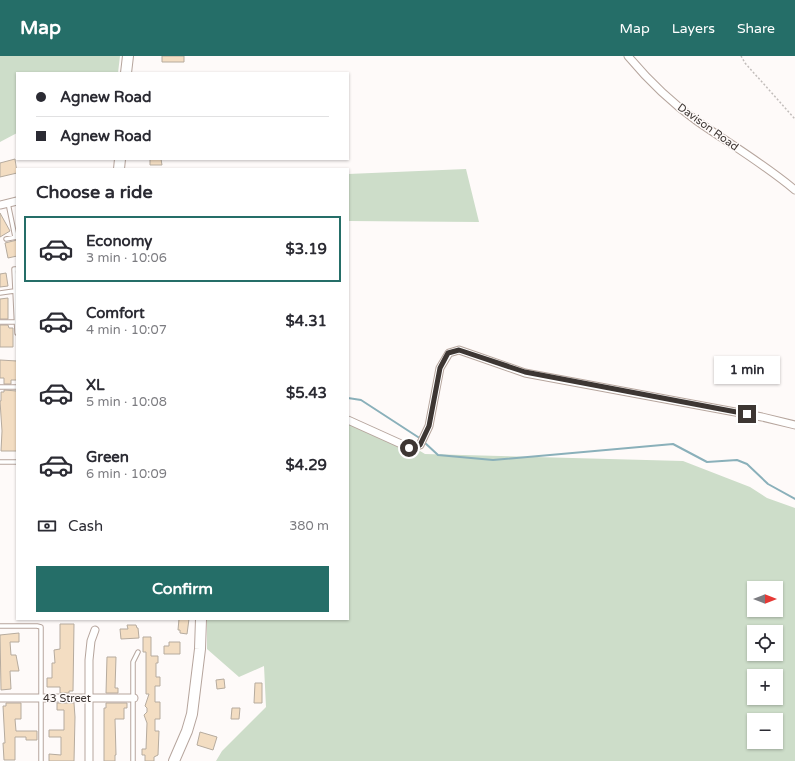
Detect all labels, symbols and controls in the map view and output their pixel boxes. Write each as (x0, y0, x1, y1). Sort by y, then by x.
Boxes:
text: Map (20, 17, 61, 39)
text: Map (620, 20, 650, 37)
text: Layers (672, 20, 715, 37)
text: Share (737, 20, 775, 37)
text: Agnew Road (60, 88, 152, 106)
street label: Davison Road (675, 101, 741, 153)
text: Agnew Road (60, 127, 152, 145)
text: Choose a ride (36, 181, 153, 203)
icon: car (38, 231, 74, 267)
text: Economy (86, 232, 152, 250)
text: $3.19 (286, 240, 327, 258)
text: 3 min · 10:06 (86, 250, 167, 266)
icon: car (38, 303, 74, 339)
text: Comfort (86, 304, 145, 322)
text: $4.31 (286, 312, 327, 330)
text: 4 min · 10:07 (86, 322, 167, 338)
callout: 1 min (714, 356, 780, 384)
text: 1 min (730, 362, 764, 378)
icon: car (38, 375, 74, 411)
text: XL (86, 376, 105, 394)
text: $5.43 (286, 384, 327, 402)
text: 5 min · 10:08 (86, 394, 167, 410)
route end (738, 405, 756, 423)
route start (400, 439, 418, 457)
icon: car (38, 447, 74, 483)
text: Green (86, 448, 129, 466)
text: $4.29 (286, 456, 327, 474)
text: 6 min · 10:09 (86, 466, 167, 482)
icon: cash (36, 515, 58, 537)
text: Cash (68, 517, 103, 535)
text: 380 m (289, 518, 329, 534)
button: Confirm (36, 566, 329, 612)
north arrow (747, 581, 783, 617)
map controls (747, 581, 783, 749)
button: locate (747, 625, 783, 661)
button: + (747, 669, 783, 705)
street label: 43 Street (43, 692, 91, 705)
button: − (747, 713, 783, 749)

